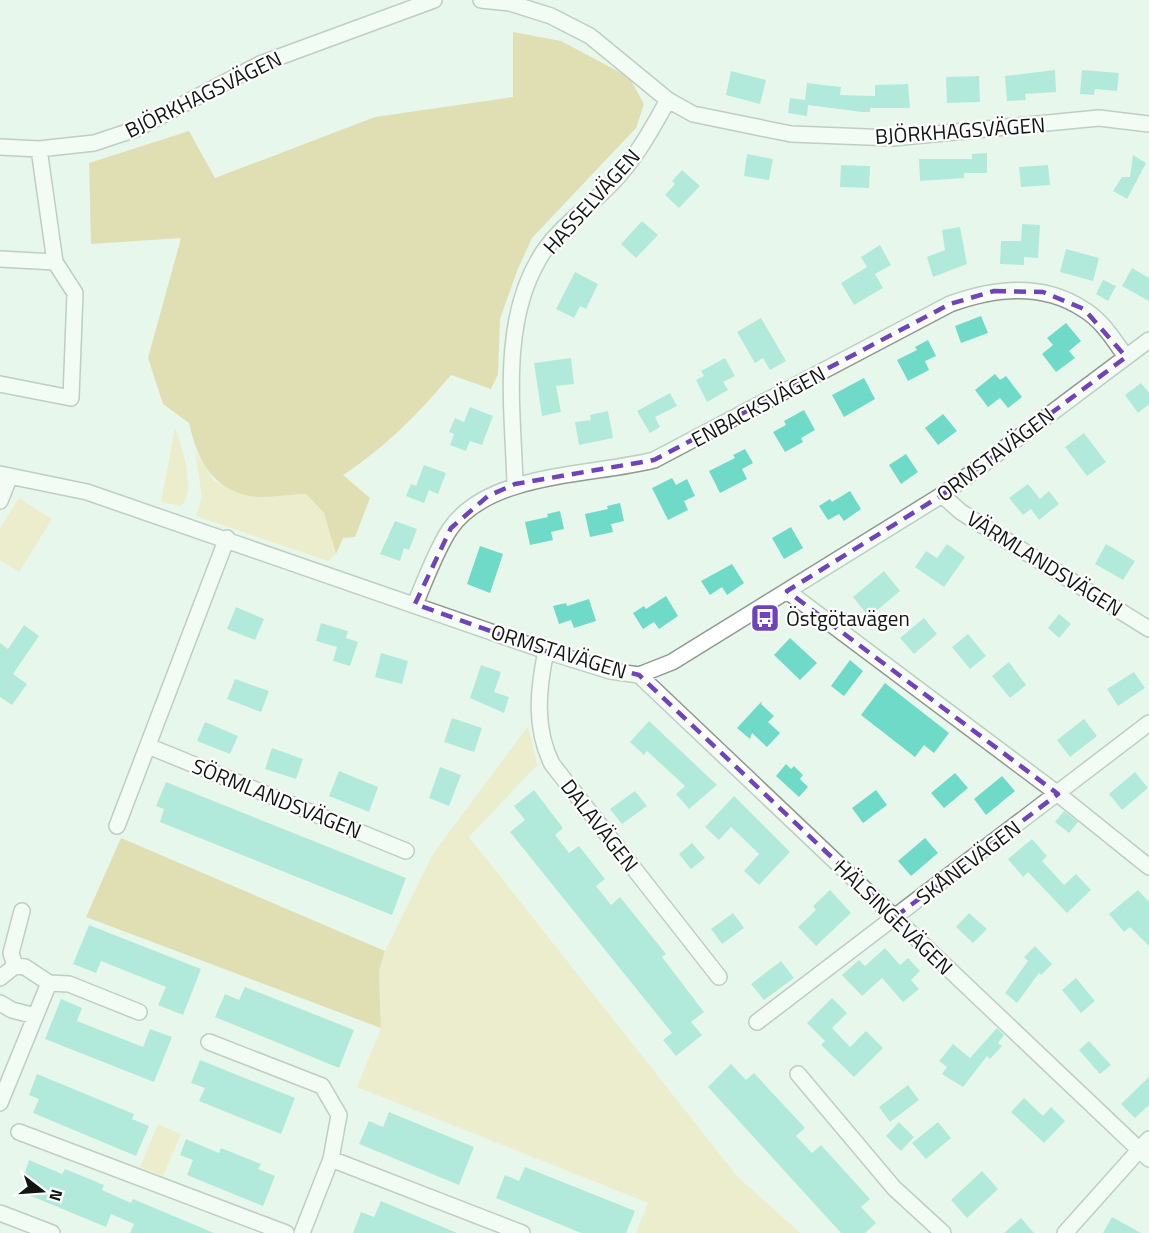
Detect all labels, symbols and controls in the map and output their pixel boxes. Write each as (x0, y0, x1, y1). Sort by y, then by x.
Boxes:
street label: BJÖRKHAGSVÄGEN (119, 42, 287, 146)
street label: BJÖRKHAGSVÄGEN (874, 108, 1046, 152)
street label: HASSELVÄGEN (535, 141, 647, 261)
street label: ENBACKSVÄGEN (685, 357, 831, 455)
street label: ORMSTAVÄGEN (929, 399, 1061, 509)
street label: VÄRMLANDSVÄGEN (961, 502, 1129, 624)
bus stop icon: Östgötavägen (749, 602, 781, 634)
place label: Östgötavägen (786, 602, 910, 634)
street label: ORMSTAVÄGEN (487, 615, 631, 687)
street label: SÖRMLANDSVÄGEN (188, 749, 366, 847)
street label: DALAVÄGEN (553, 772, 647, 878)
street label: SKÅNEVÄGEN (909, 812, 1027, 912)
street label: HÄLSINGEVÄGEN (827, 852, 961, 982)
north arrow (12, 1161, 72, 1221)
text: N (43, 1187, 69, 1204)

